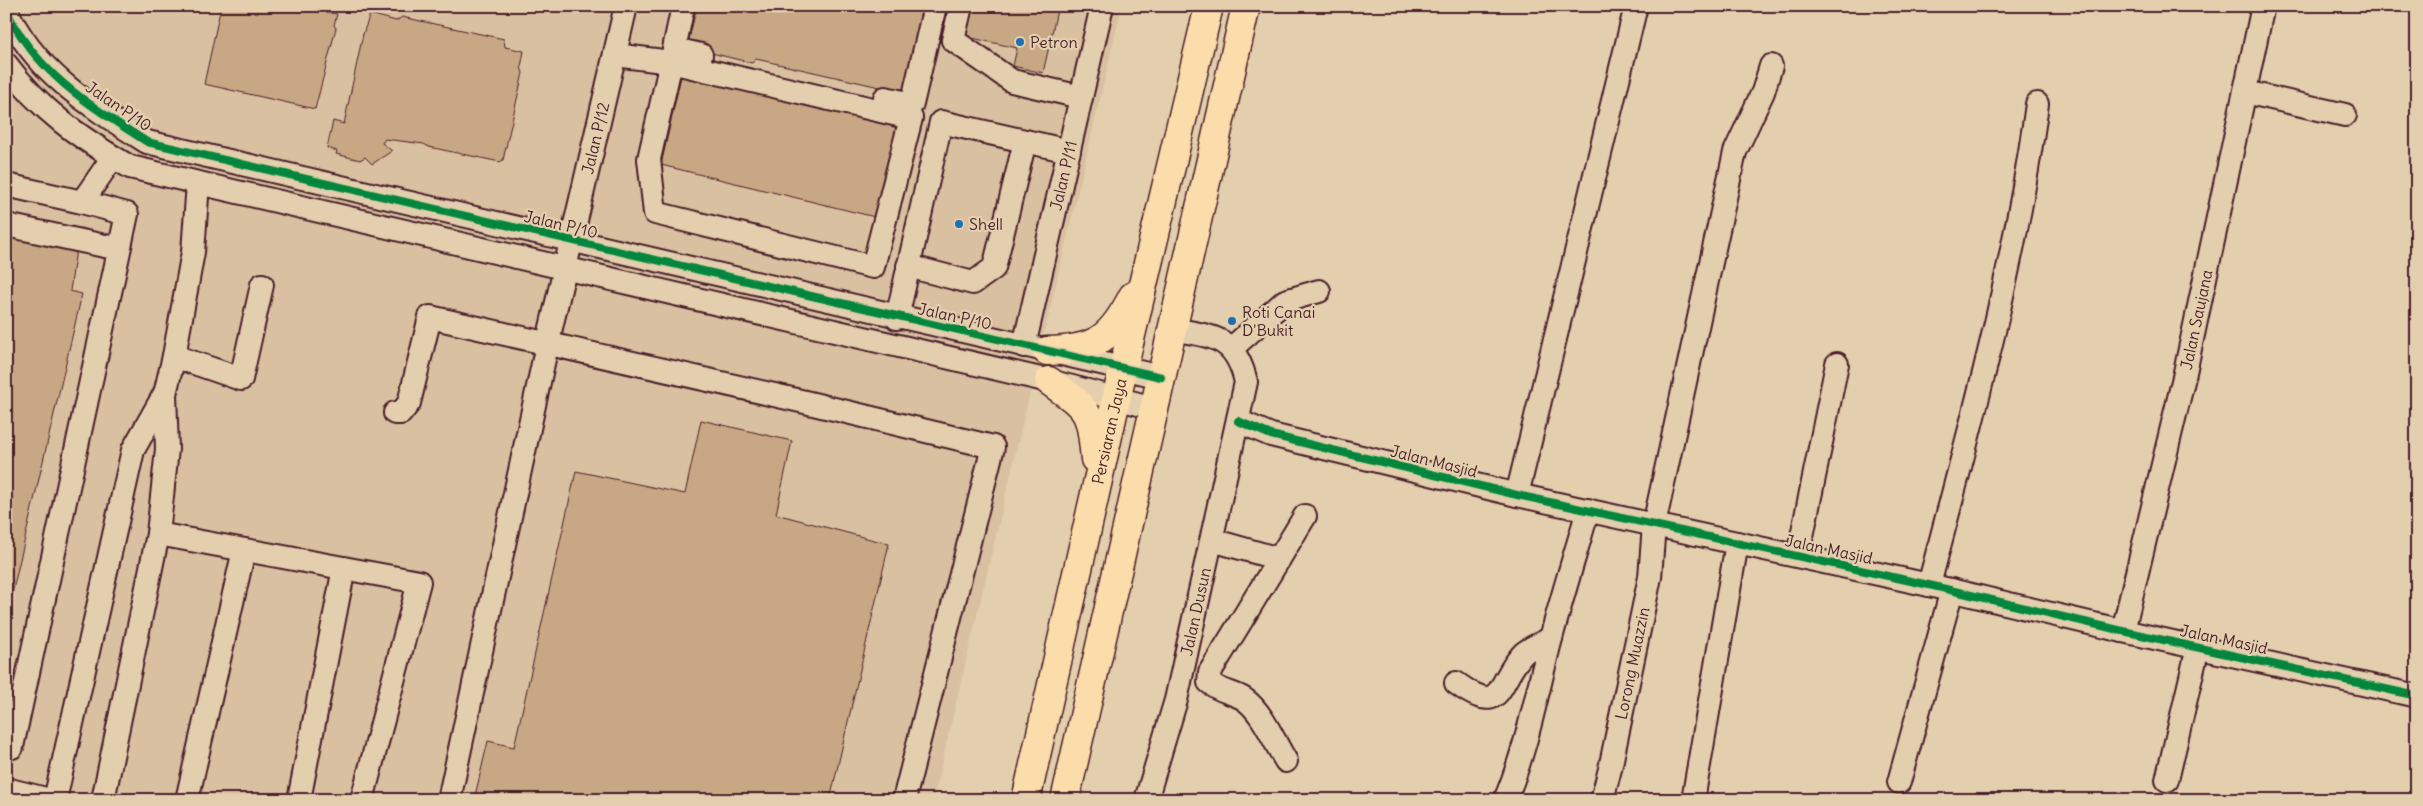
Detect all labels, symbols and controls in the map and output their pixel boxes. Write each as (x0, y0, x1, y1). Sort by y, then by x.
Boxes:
place label: Petron (1030, 32, 1078, 52)
marker: Petron (1014, 36, 1026, 48)
street label: Jalan P/10 (82, 77, 156, 135)
street label: Jalan P/12 (577, 100, 613, 176)
street label: Jalan P/11 (1045, 139, 1081, 212)
street label: Jalan P/10 (522, 206, 600, 242)
place label: Shell (969, 214, 1003, 234)
marker: Shell (953, 218, 965, 230)
street label: Jalan Saujana (2176, 268, 2217, 371)
street label: Jalan P/10 (916, 298, 994, 334)
place label: Roti Canai D'Bukit (1242, 302, 1315, 340)
marker: Roti Canai D'Bukit (1226, 315, 1238, 327)
street label: Persiaran Jaya (1087, 376, 1131, 486)
street label: Jalan Masjid (1388, 441, 1480, 481)
street label: Jalan Masjid (1783, 530, 1875, 568)
street label: Jalan Dusun (1176, 566, 1215, 657)
street label: Lorong Muazzin (1611, 605, 1653, 721)
street label: Jalan Masjid (2178, 620, 2270, 658)

